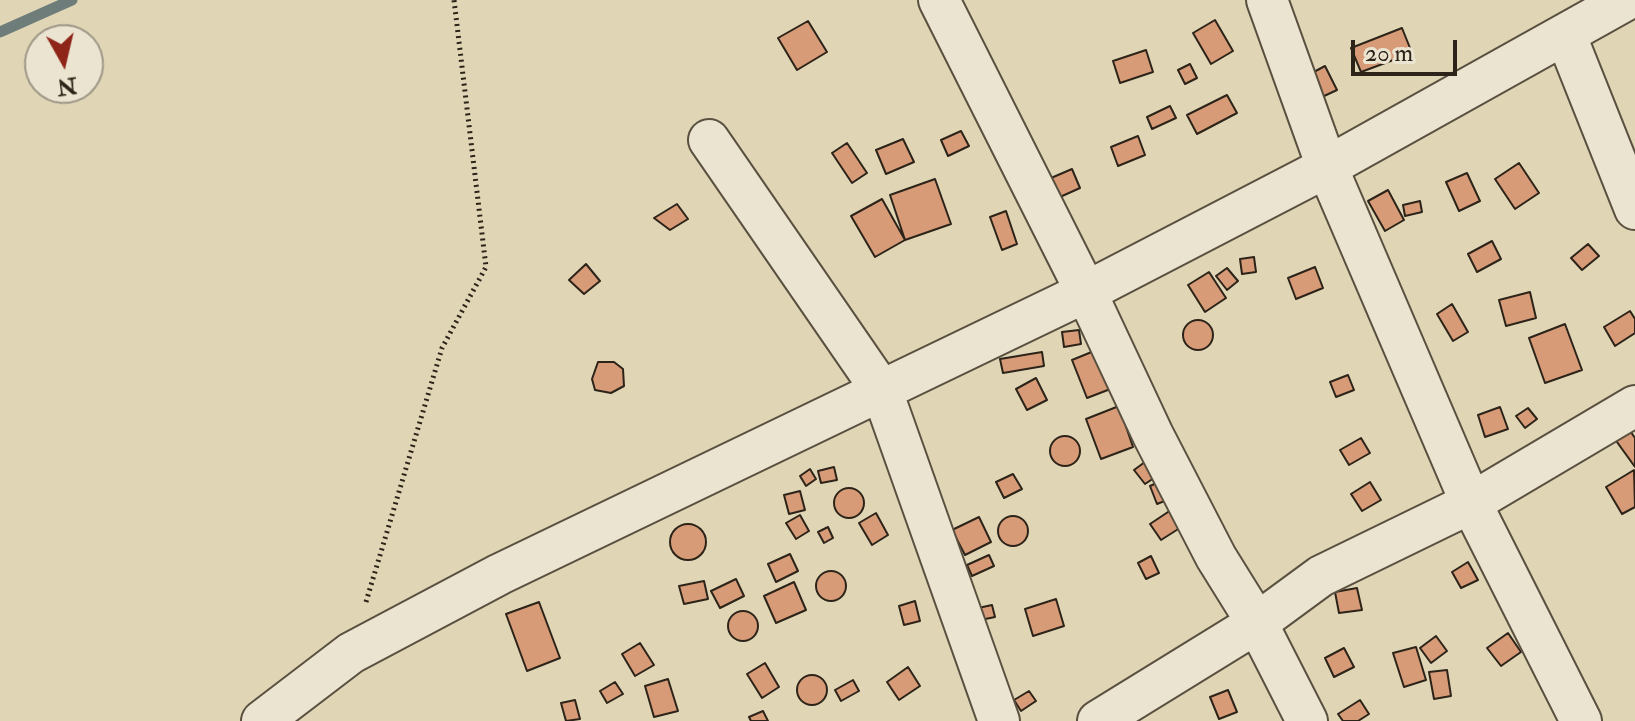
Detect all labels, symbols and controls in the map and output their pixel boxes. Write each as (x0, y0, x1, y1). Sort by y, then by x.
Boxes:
north arrow (24, 24, 104, 104)
scale bar (1355, 24, 1461, 74)
text: 20 m (1365, 38, 1413, 69)
text: N (55, 71, 79, 101)

